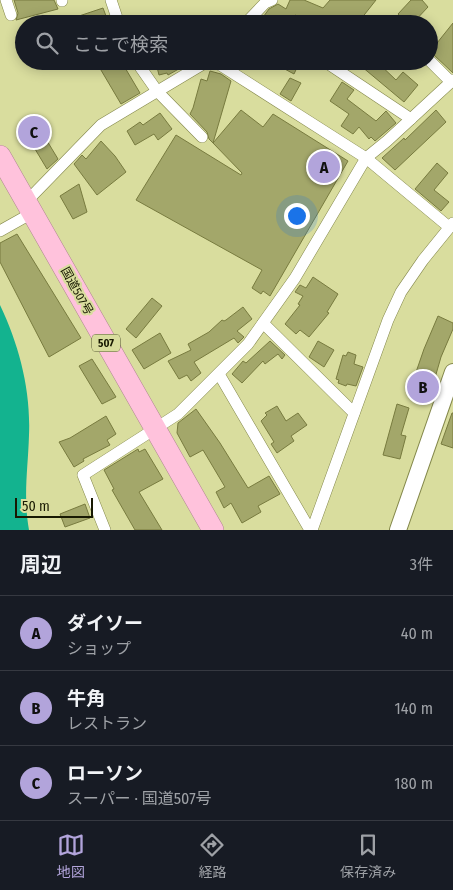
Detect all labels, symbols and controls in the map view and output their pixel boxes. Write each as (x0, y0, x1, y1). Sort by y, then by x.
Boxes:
search box (15, 15, 438, 70)
icon: search (33, 29, 61, 57)
text: ここで検索 (73, 33, 168, 56)
pin: C (18, 113, 50, 151)
pin: A (308, 148, 340, 186)
your location (284, 203, 310, 229)
street label: 国道507号 (58, 265, 96, 317)
road number: 507 (92, 334, 120, 352)
pin: B (407, 368, 439, 406)
scale bar (15, 495, 92, 518)
text: 50 m (22, 498, 50, 515)
text: 周辺 (20, 552, 62, 578)
text: 3件 (410, 555, 433, 574)
text: ダイソー (67, 612, 143, 635)
text: A (32, 624, 40, 643)
text: 40 m (401, 624, 433, 643)
text: ショップ (67, 639, 131, 658)
text: 牛角 (67, 687, 105, 710)
text: B (32, 699, 40, 718)
text: 140 m (395, 699, 433, 718)
text: レストラン (67, 714, 147, 733)
text: ローソン (67, 762, 143, 785)
text: C (32, 774, 40, 793)
text: 180 m (394, 774, 433, 793)
text: スーパー · 国道507号 (67, 789, 212, 808)
tab: 地図 (57, 831, 85, 881)
tab: 経路 (198, 831, 226, 881)
tab: 保存済み (340, 831, 396, 881)

